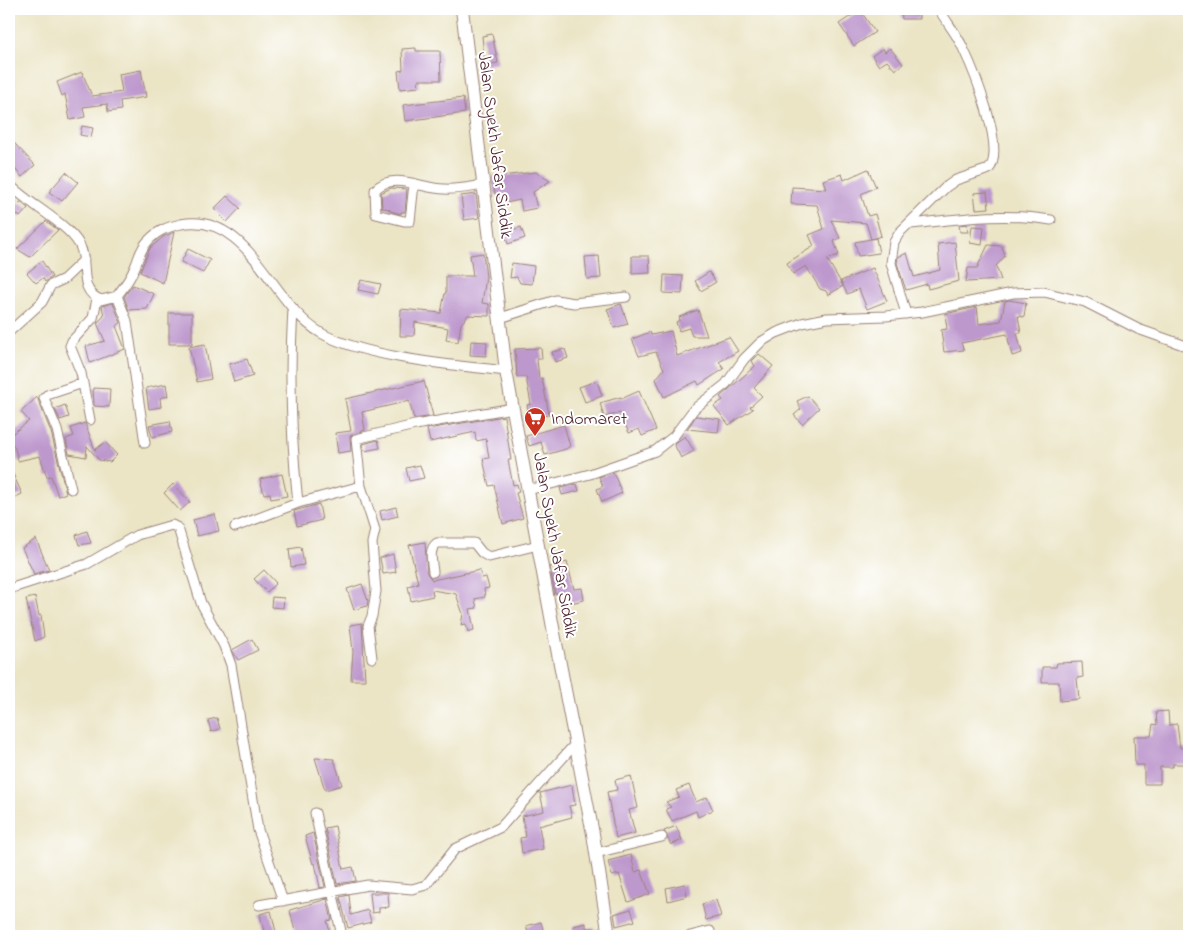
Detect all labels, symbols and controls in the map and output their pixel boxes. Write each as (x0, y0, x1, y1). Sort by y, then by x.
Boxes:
street label: Jalan Syekh Jafar Siddik (470, 50, 518, 240)
supermarket icon: Indomaret (523, 406, 547, 437)
place label: Indomaret (551, 407, 627, 433)
street label: Jalan Syekh Jafar Siddik (525, 451, 583, 640)

